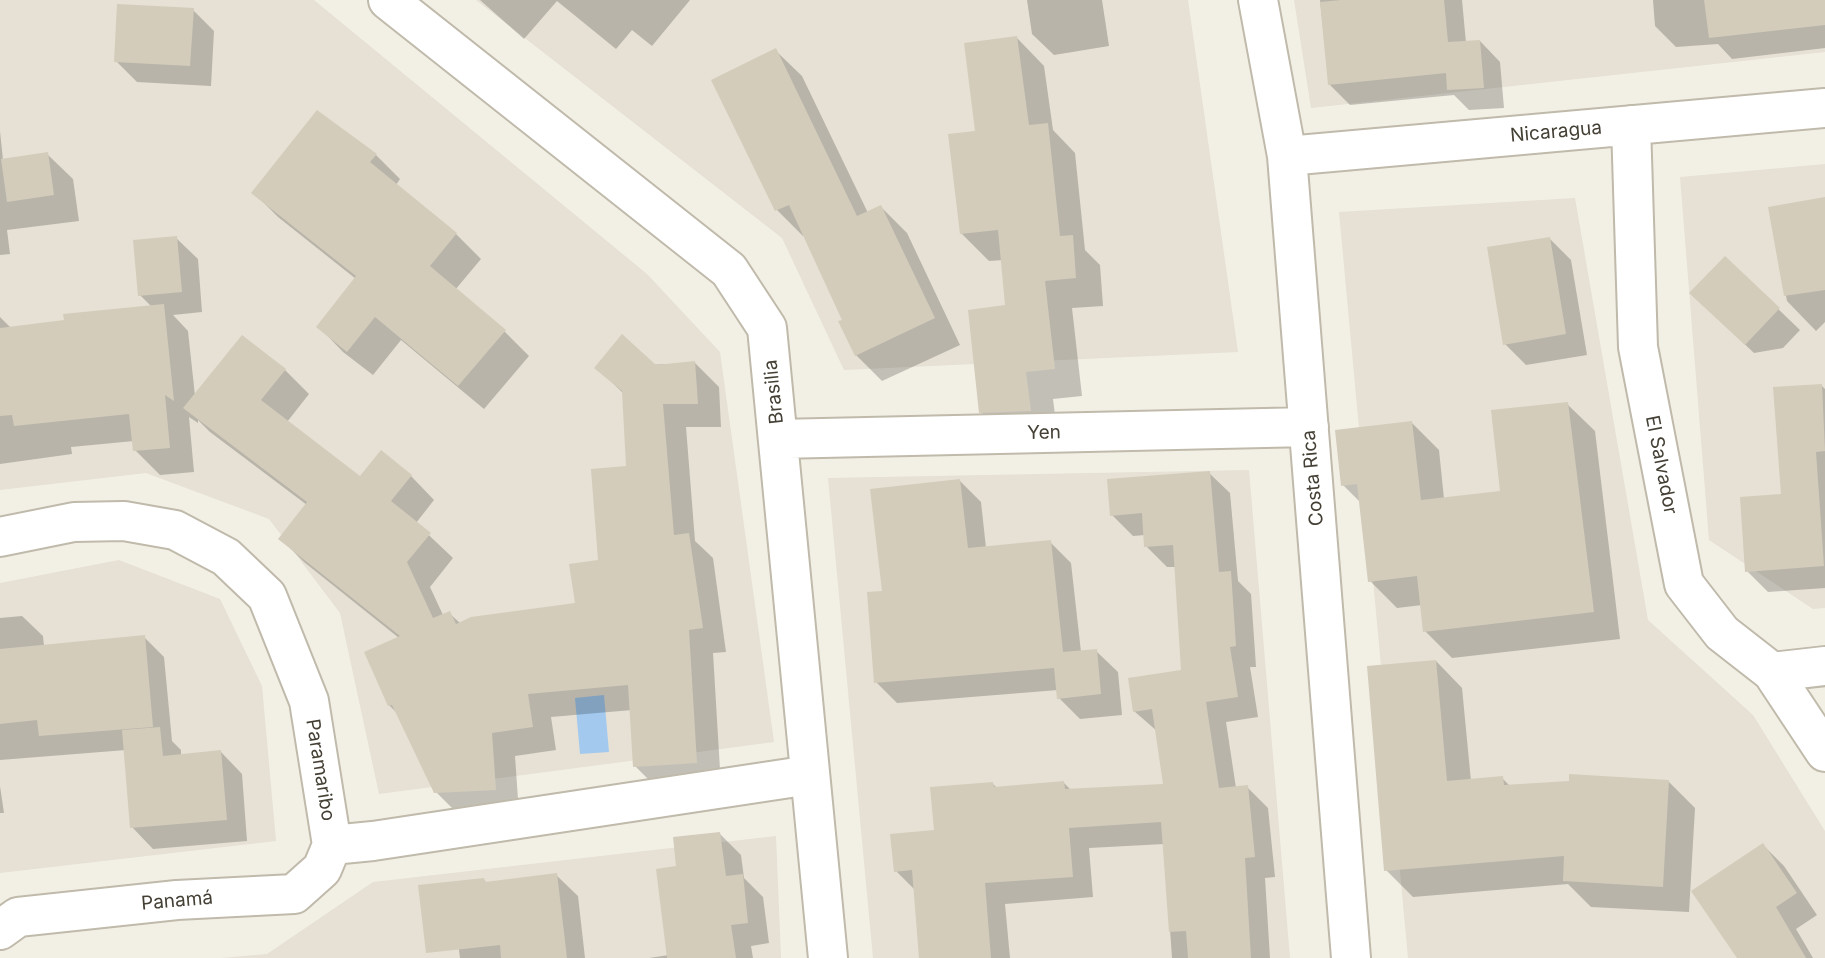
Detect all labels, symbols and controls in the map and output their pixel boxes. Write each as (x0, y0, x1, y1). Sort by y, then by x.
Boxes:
street label: Nicaragua (1509, 117, 1603, 147)
street label: Brasilia (759, 359, 789, 425)
street label: El Salvador (1640, 414, 1682, 516)
street label: Yen (1027, 421, 1061, 445)
street label: Costa Rica (1297, 429, 1329, 527)
street label: Paramaribo (301, 717, 339, 823)
street label: Panamá (140, 887, 214, 915)

